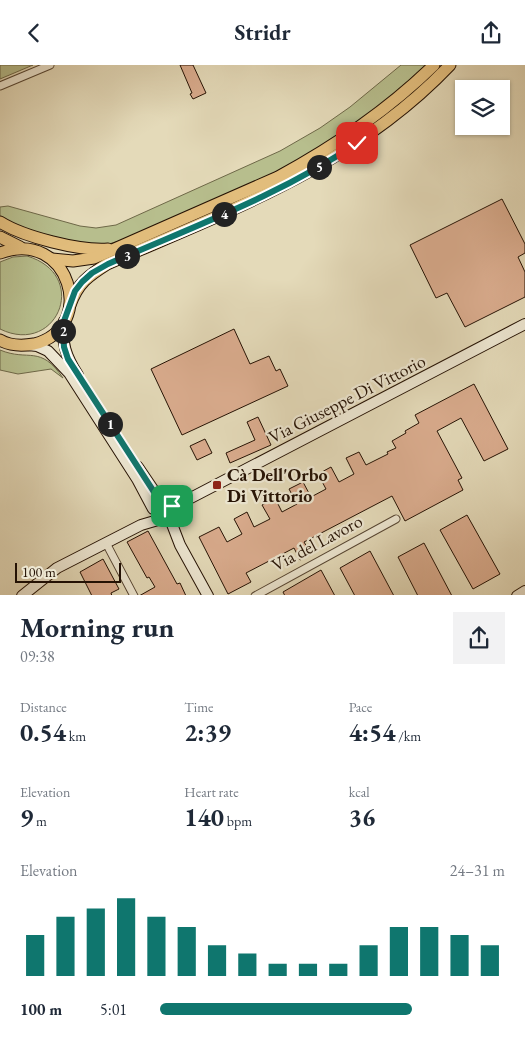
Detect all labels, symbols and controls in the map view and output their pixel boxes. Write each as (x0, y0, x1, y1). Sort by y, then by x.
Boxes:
text: Stridr (235, 18, 291, 47)
icon: back (20, 19, 48, 47)
icon: share (477, 19, 505, 47)
map controls (455, 80, 510, 135)
button: layers (455, 80, 510, 135)
pin (336, 122, 378, 164)
icon: check (343, 129, 371, 157)
pin: 5 (306, 155, 332, 179)
text: 5 (316, 158, 323, 176)
pin: 4 (212, 201, 236, 227)
text: 4 (221, 205, 228, 223)
pin: 3 (114, 243, 140, 269)
text: 3 (124, 247, 131, 265)
pin: 2 (50, 319, 76, 343)
text: 2 (60, 322, 67, 340)
street label: Via Giuseppe Di Vittorio (264, 349, 429, 448)
pin: 1 (98, 411, 122, 437)
text: 1 (107, 415, 114, 433)
place label: Cà Dell'Orbo Di Vittorio (227, 463, 327, 507)
marker: Cà Dell'Orbo Di Vittorio (211, 479, 223, 491)
pin (151, 485, 193, 527)
icon: arrive (158, 492, 186, 520)
street label: Via del Lavoro (267, 509, 366, 576)
scale bar (15, 561, 121, 584)
text: 100 m (22, 563, 56, 581)
text: Morning run (20, 609, 174, 645)
button: share (453, 612, 505, 664)
text: 09:38 (20, 646, 55, 667)
text: Distance (20, 698, 67, 716)
text: Time (184, 698, 214, 716)
text: Pace (349, 698, 372, 716)
text: 0.54 (20, 716, 66, 748)
text: 2:39 (184, 716, 231, 748)
text: 4:54 (349, 716, 395, 748)
text: km (66, 727, 86, 745)
text: /km (395, 727, 421, 745)
text: Elevation (20, 783, 70, 801)
text: Heart rate (184, 783, 239, 801)
text: kcal (349, 783, 370, 801)
text: 9 (20, 801, 33, 833)
text: 140 (184, 801, 224, 833)
text: 36 (349, 801, 375, 833)
text: m (33, 812, 47, 830)
text: bpm (224, 812, 252, 830)
text: Elevation (20, 860, 78, 881)
text: 24–31 m (450, 860, 505, 881)
text: 100 m (20, 999, 62, 1020)
text: 5:01 (100, 999, 127, 1020)

